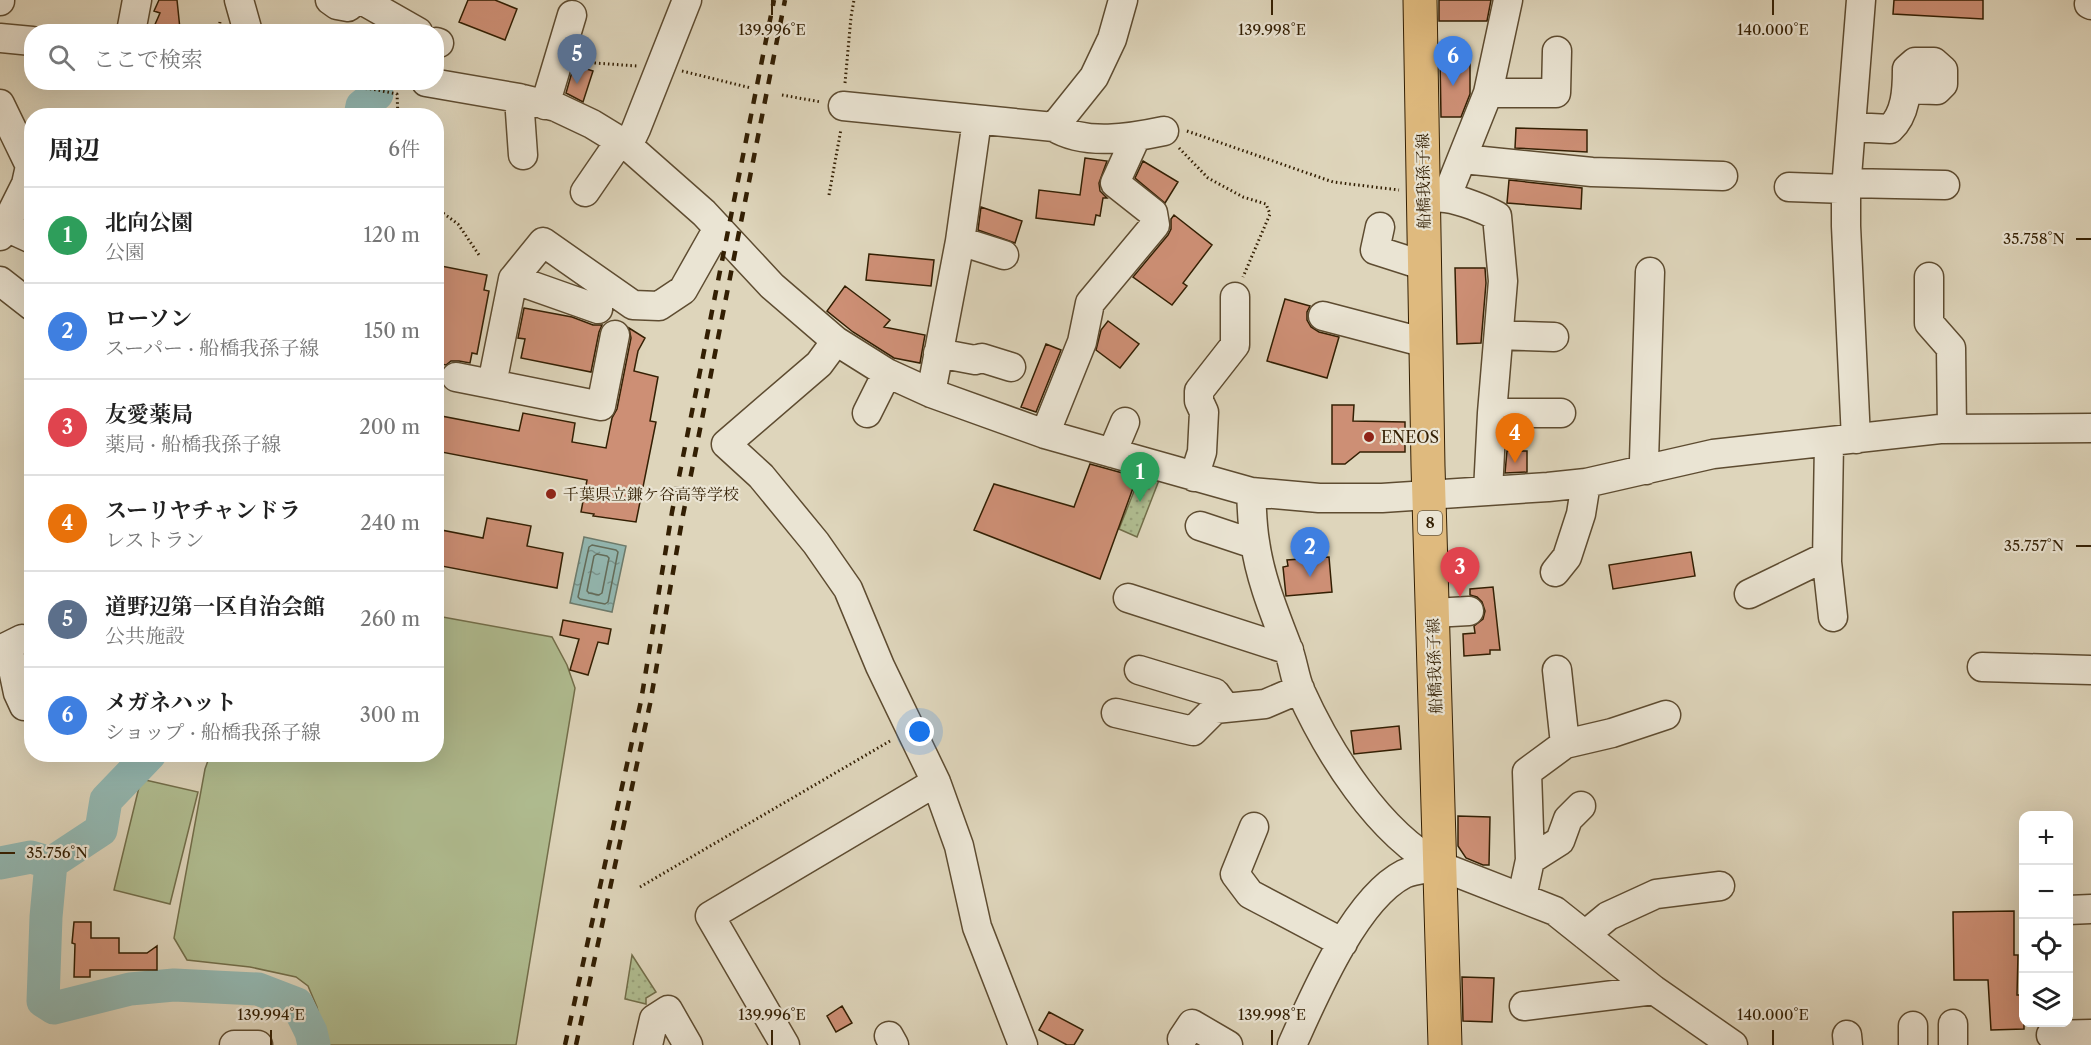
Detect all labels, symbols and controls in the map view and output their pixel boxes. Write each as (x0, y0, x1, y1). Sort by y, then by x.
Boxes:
text: 139.996°E (738, 20, 806, 39)
text: 139.998°E (1238, 20, 1306, 39)
text: 140.000°E (1737, 20, 1809, 39)
search box (24, 24, 444, 90)
pin: 5 (558, 34, 596, 84)
pin: 6 (1434, 36, 1472, 86)
icon: search (45, 41, 78, 74)
text: ここで検索 (93, 46, 203, 73)
street label: 船橋我孫子線 (1412, 133, 1434, 229)
text: 周辺 (48, 134, 100, 166)
text: 6件 (388, 137, 420, 161)
text: 北向公園 (105, 209, 193, 236)
text: 1 (63, 223, 72, 247)
text: 120 m (363, 223, 420, 247)
text: 35.758°N (2003, 229, 2065, 248)
text: 公園 (105, 240, 145, 264)
text: ローソン (105, 305, 192, 332)
text: 2 (62, 319, 73, 343)
text: 150 m (364, 319, 420, 343)
text: スーパー · 船橋我孫子線 (105, 336, 319, 360)
text: 友愛薬局 (105, 401, 193, 428)
pin: 4 (1496, 414, 1534, 463)
text: 3 (62, 415, 73, 439)
text: 200 m (359, 415, 420, 439)
place label: ENEOS (1381, 427, 1439, 447)
marker: ENEOS (1362, 430, 1376, 444)
text: 薬局 · 船橋我孫子線 (105, 432, 281, 456)
pin: 1 (1120, 452, 1160, 502)
place label: 千葉県立鎌ケ谷高等学校 (563, 484, 739, 504)
marker: 千葉県立鎌ケ谷高等学校 (544, 487, 558, 501)
text: スーリヤチャンドラ (105, 497, 301, 524)
text: 4 (62, 511, 73, 535)
text: 240 m (360, 511, 420, 535)
road number: 8 (1418, 511, 1442, 535)
text: レストラン (105, 528, 204, 552)
pin: 2 (1290, 528, 1330, 577)
text: 35.757°N (2004, 536, 2064, 555)
pin: 3 (1440, 548, 1480, 597)
text: 道野辺第一区自治会館 (105, 593, 325, 620)
text: 5 (62, 607, 73, 631)
text: 260 m (360, 607, 420, 631)
street label: 船橋我孫子線 (1422, 618, 1446, 714)
text: 公共施設 (105, 624, 185, 648)
text: メガネハット (105, 689, 237, 716)
text: 6 (62, 703, 73, 727)
text: 300 m (360, 703, 420, 727)
your location (905, 717, 934, 746)
text: ショップ · 船橋我孫子線 (105, 720, 321, 744)
map controls (2019, 811, 2073, 1027)
button: + (2019, 811, 2073, 865)
text: 35.756°N (26, 843, 88, 862)
button: − (2019, 865, 2073, 919)
button: locate (2019, 919, 2073, 973)
button: layers (2019, 973, 2073, 1027)
text: 139.994°E (237, 1005, 305, 1024)
text: 139.996°E (738, 1005, 806, 1024)
text: 139.998°E (1238, 1005, 1306, 1024)
text: 140.000°E (1737, 1005, 1809, 1024)

